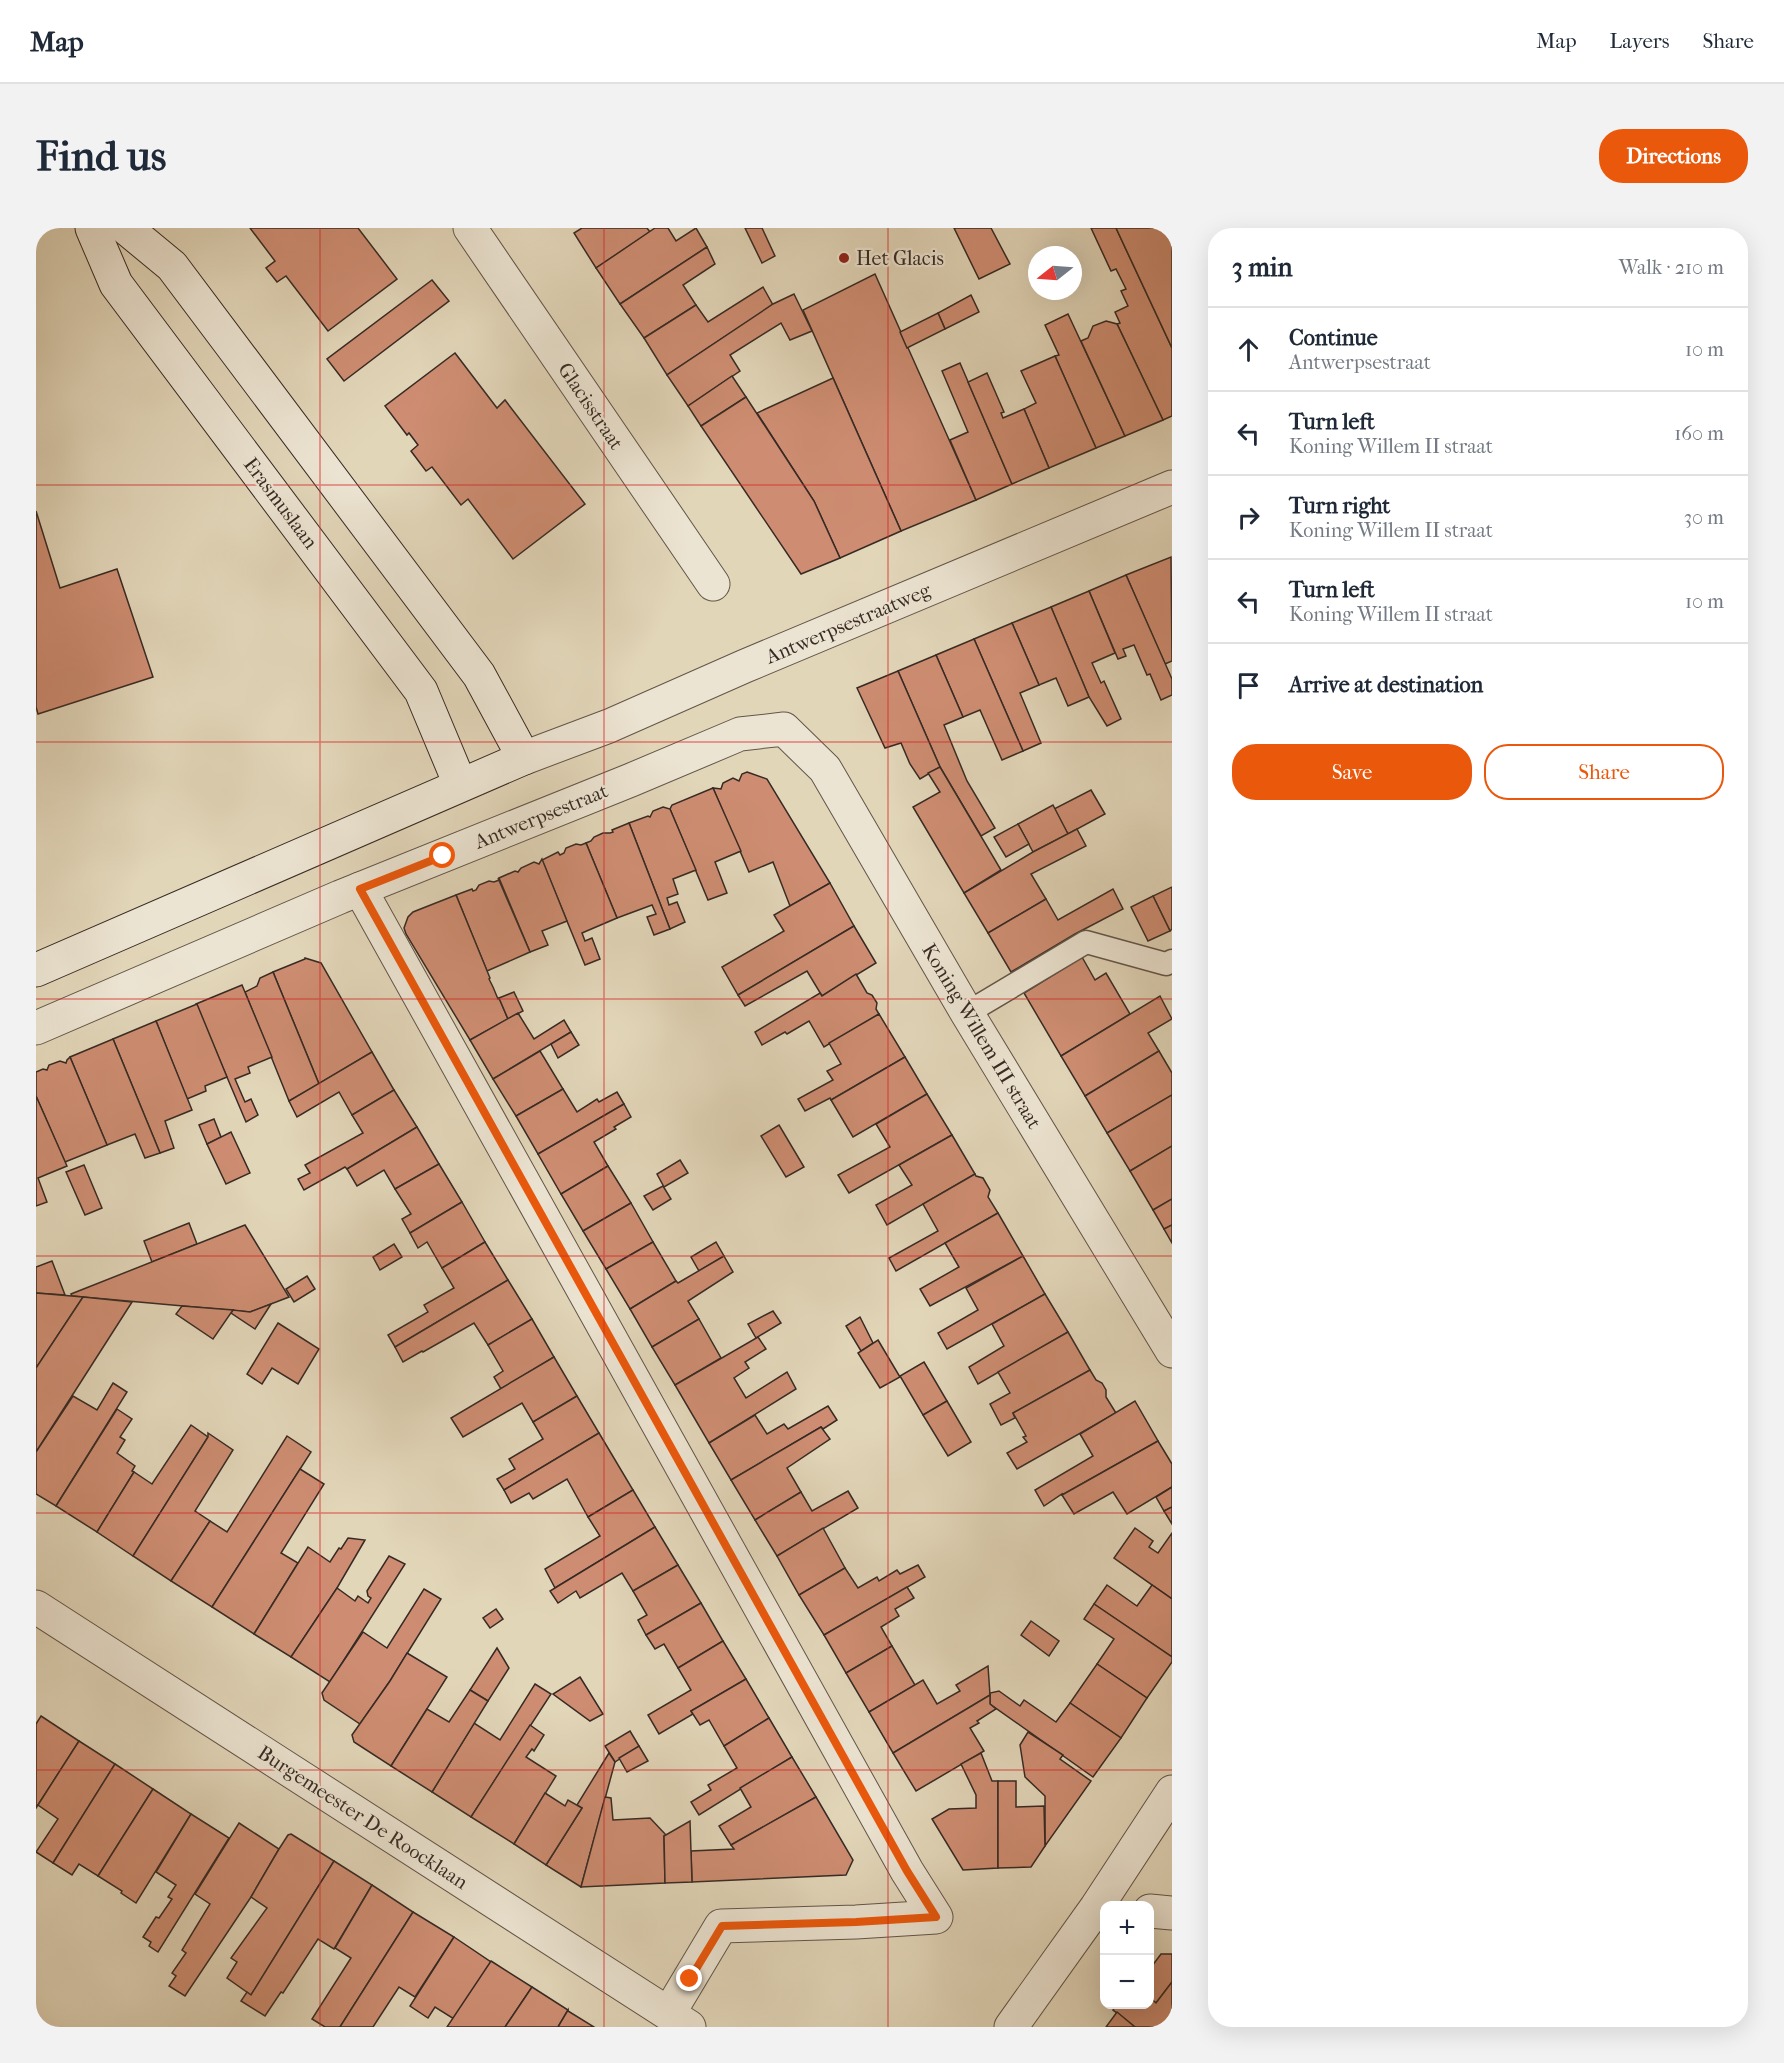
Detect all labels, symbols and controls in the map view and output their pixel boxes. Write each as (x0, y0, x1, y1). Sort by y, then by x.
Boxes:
text: Map (30, 25, 84, 58)
text: Map (1536, 29, 1577, 53)
text: Layers (1610, 29, 1669, 53)
text: Share (1702, 29, 1754, 53)
button: Directions (1599, 129, 1748, 183)
text: Find us (36, 132, 166, 181)
north arrow (1028, 246, 1082, 300)
place label: Het Glacis (856, 247, 944, 270)
marker: Het Glacis (837, 251, 851, 265)
text: 3 min (1232, 252, 1293, 283)
text: Walk · 210 m (1619, 256, 1724, 279)
text: Continue (1289, 325, 1378, 351)
icon: ahead (1232, 333, 1265, 366)
text: 10 m (1685, 338, 1724, 361)
text: Antwerpsestraat (1289, 351, 1431, 374)
street label: Glacisstraat (553, 359, 628, 454)
text: Turn left (1289, 409, 1375, 435)
icon: left (1232, 417, 1265, 450)
text: 160 m (1674, 422, 1724, 445)
text: Koning Willem II straat (1289, 435, 1493, 458)
street label: Erasmuslaan (239, 453, 323, 554)
text: Turn right (1289, 493, 1390, 519)
icon: right (1232, 501, 1265, 534)
text: 30 m (1684, 506, 1724, 529)
text: Koning Willem II straat (1289, 519, 1493, 542)
text: Turn left (1289, 577, 1375, 603)
street label: Antwerpsestraatweg (761, 578, 934, 669)
icon: left (1232, 585, 1265, 618)
text: 10 m (1685, 590, 1724, 613)
text: Koning Willem II straat (1289, 603, 1493, 626)
icon: arrive (1232, 669, 1265, 702)
text: Arrive at destination (1289, 672, 1483, 698)
button: Save (1232, 744, 1472, 800)
button: Share (1484, 744, 1724, 800)
street label: Antwerpsestraat (470, 779, 611, 854)
route start (429, 842, 455, 868)
street label: Koning Willem III straat (917, 940, 1046, 1133)
street label: Burgemeester De Roocklaan (253, 1741, 472, 1894)
map controls (1100, 1901, 1154, 2009)
button: + (1100, 1901, 1154, 1955)
button: − (1100, 1955, 1154, 2009)
route end (676, 1965, 702, 1991)

